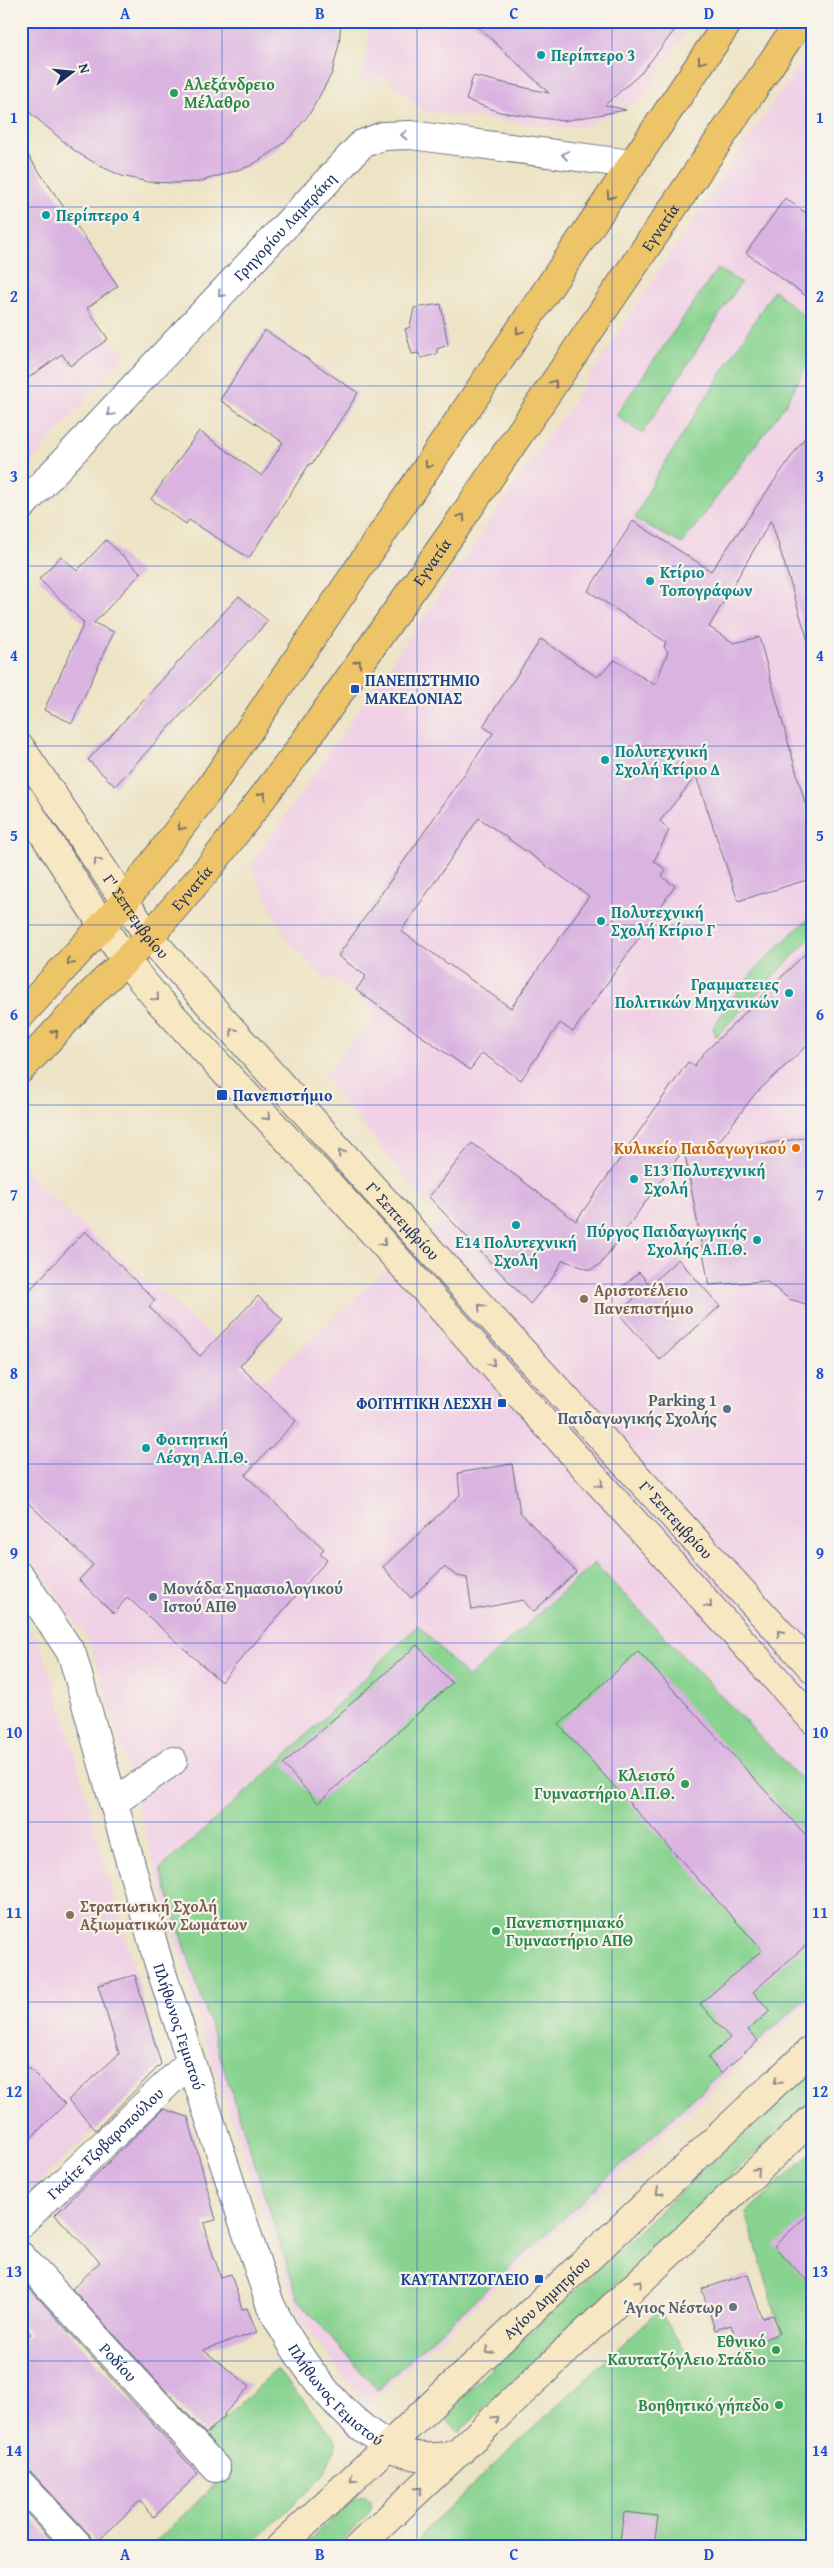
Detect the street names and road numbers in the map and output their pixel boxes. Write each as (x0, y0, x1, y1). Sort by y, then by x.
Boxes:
street label: Γρηγορίου Λαμπράκη (228, 167, 342, 286)
street label: Εγνατία (635, 198, 685, 256)
street label: Εγνατία (406, 533, 457, 590)
street label: Εγνατία (165, 859, 218, 916)
street label: Γ' Σεπτεμβρίου (98, 869, 175, 964)
street label: Γ' Σεπτεμβρίου (361, 1176, 445, 1265)
street label: Γ' Σεπτεμβρίου (634, 1475, 719, 1564)
street label: Πλήθωνος Γεμιστού (147, 1960, 211, 2093)
street label: Γκαίτε Τζοβαροπούλου (41, 2081, 169, 2205)
street label: Αγίου Δημητρίου (497, 2250, 596, 2345)
street label: Ροδίου (94, 2337, 143, 2387)
street label: Πλήθωνος Γεμιστού (283, 2339, 388, 2451)

